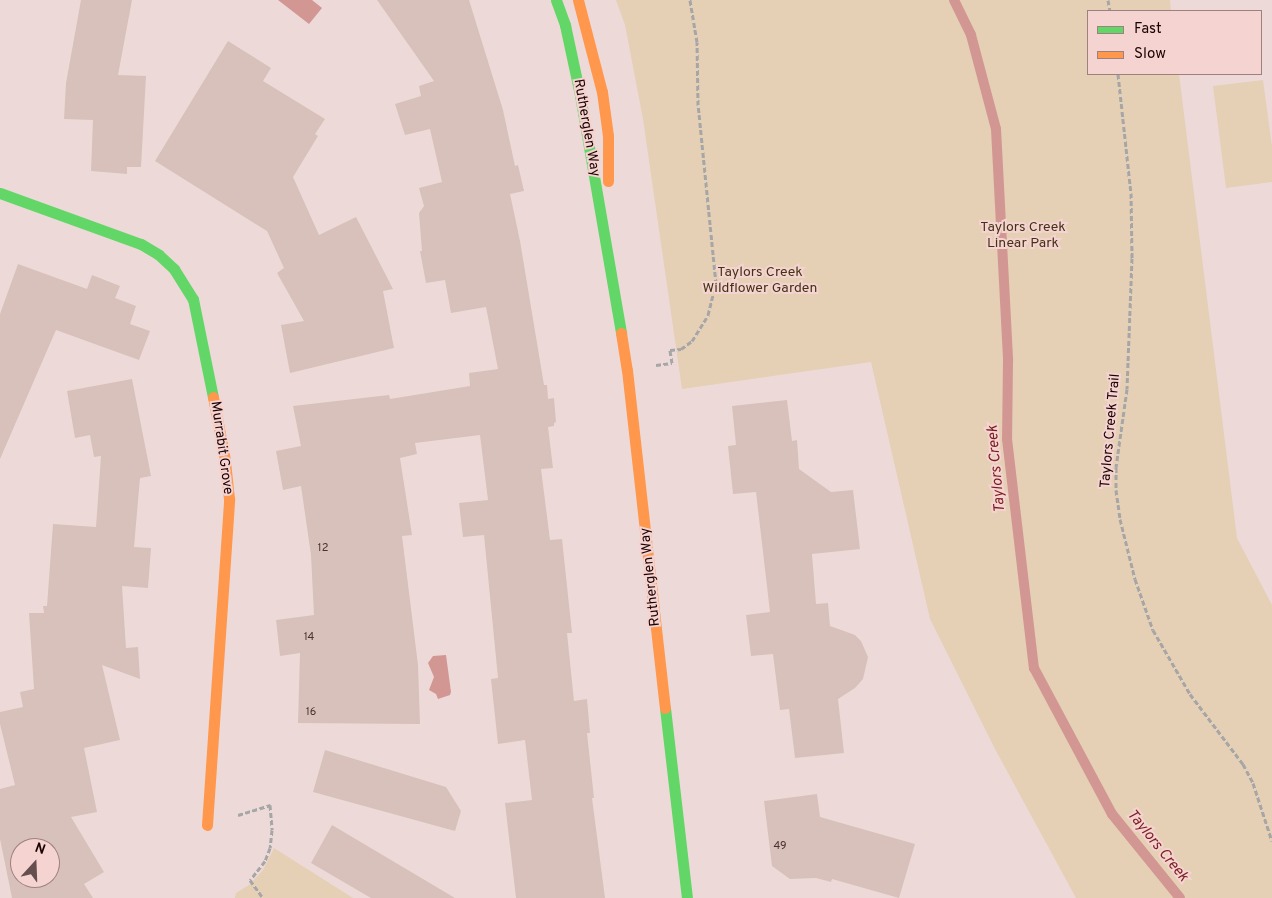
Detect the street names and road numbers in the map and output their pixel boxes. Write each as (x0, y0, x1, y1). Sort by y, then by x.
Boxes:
street label: Rutherglen Way (569, 78, 603, 178)
street label: Taylors Creek Trail (1098, 373, 1124, 489)
street label: Murrabit Grove (206, 400, 236, 496)
street label: Rutherglen Way (637, 527, 665, 627)

